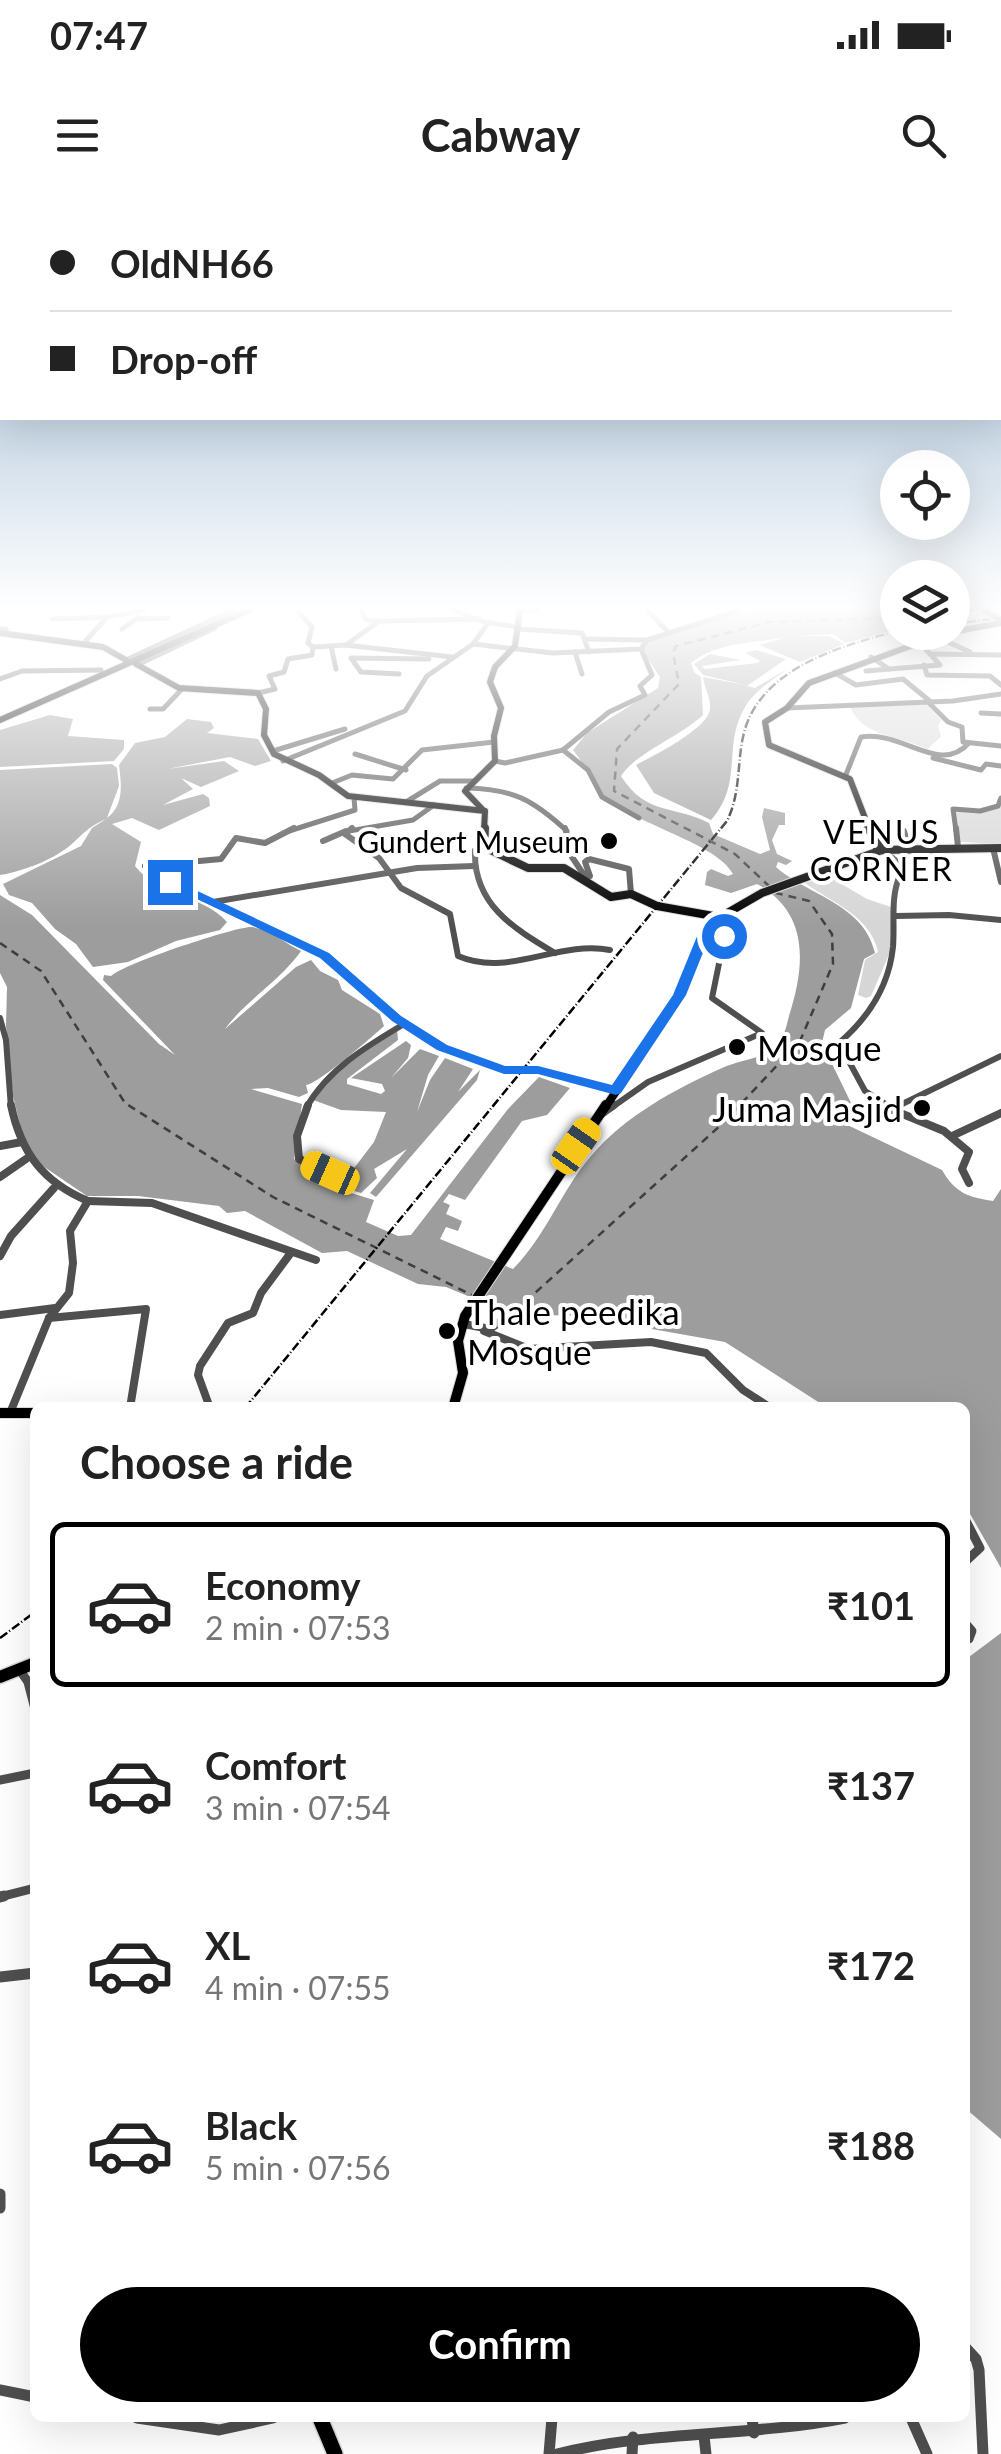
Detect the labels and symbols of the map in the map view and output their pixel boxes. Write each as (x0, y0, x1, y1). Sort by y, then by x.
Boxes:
district label: VENUS CORNER (810, 812, 954, 888)
place label: Gundert Museum (357, 823, 589, 859)
marker: Gundert Museum (598, 830, 620, 852)
route end (148, 860, 193, 905)
route start (702, 914, 747, 959)
place label: Mosque (757, 1026, 882, 1068)
marker: Mosque (726, 1036, 748, 1058)
place label: Juma Masjid (712, 1087, 902, 1129)
marker: Juma Masjid (911, 1097, 933, 1119)
car (547, 1113, 605, 1179)
car (296, 1147, 364, 1199)
place label: Thale peedika Mosque (467, 1290, 680, 1372)
marker: Thale peedika Mosque (436, 1320, 458, 1342)

